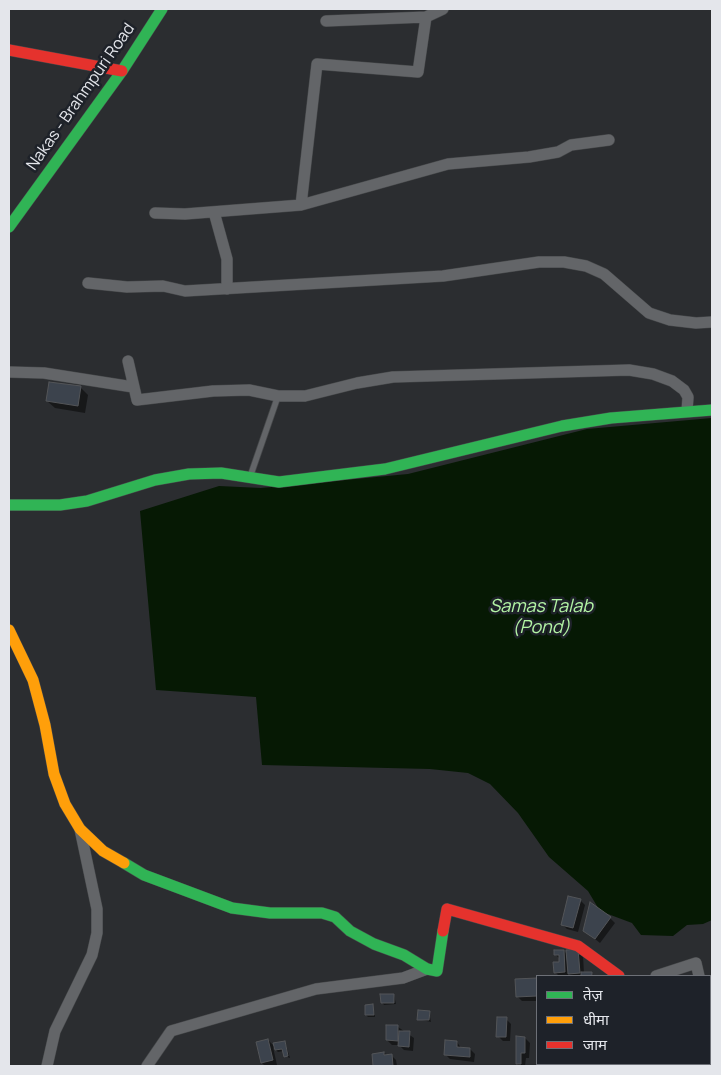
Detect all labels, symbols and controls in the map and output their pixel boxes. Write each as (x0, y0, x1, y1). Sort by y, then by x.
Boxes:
street label: Nakas - Brahmpuri Road (23, 20, 139, 174)
water label: Samas Talab (Pond) (489, 596, 593, 638)
legend (536, 975, 711, 1065)
text: तेज़ (583, 984, 603, 1005)
text: धीमा (583, 1009, 609, 1030)
text: जाम (583, 1034, 607, 1055)

